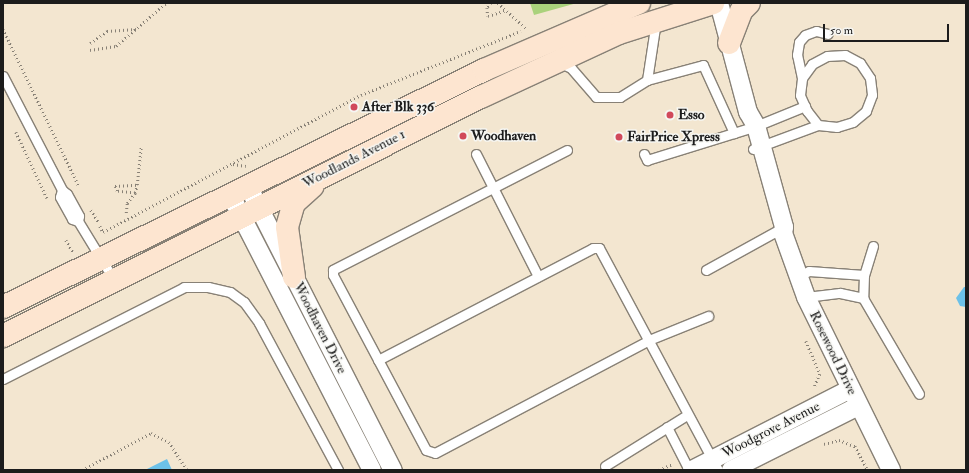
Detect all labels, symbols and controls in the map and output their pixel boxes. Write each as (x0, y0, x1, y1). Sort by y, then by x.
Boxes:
scale bar (825, 16, 951, 42)
text: 50 m (830, 23, 853, 38)
place label: After Blk 336 (362, 99, 434, 115)
marker: After Blk 336 (349, 102, 359, 112)
place label: Esso (678, 107, 704, 123)
marker: Esso (665, 110, 675, 120)
street label: Woodlands Avenue 1 (300, 126, 408, 192)
place label: Woodhaven (471, 128, 536, 144)
place label: FairPrice Xpress (627, 129, 720, 145)
marker: Woodhaven (458, 131, 468, 141)
marker: FairPrice Xpress (614, 132, 624, 142)
street label: Woodhaven Drive (290, 280, 350, 376)
street label: Rosewood Drive (805, 308, 861, 398)
street label: Woodgrove Avenue (719, 398, 823, 462)

